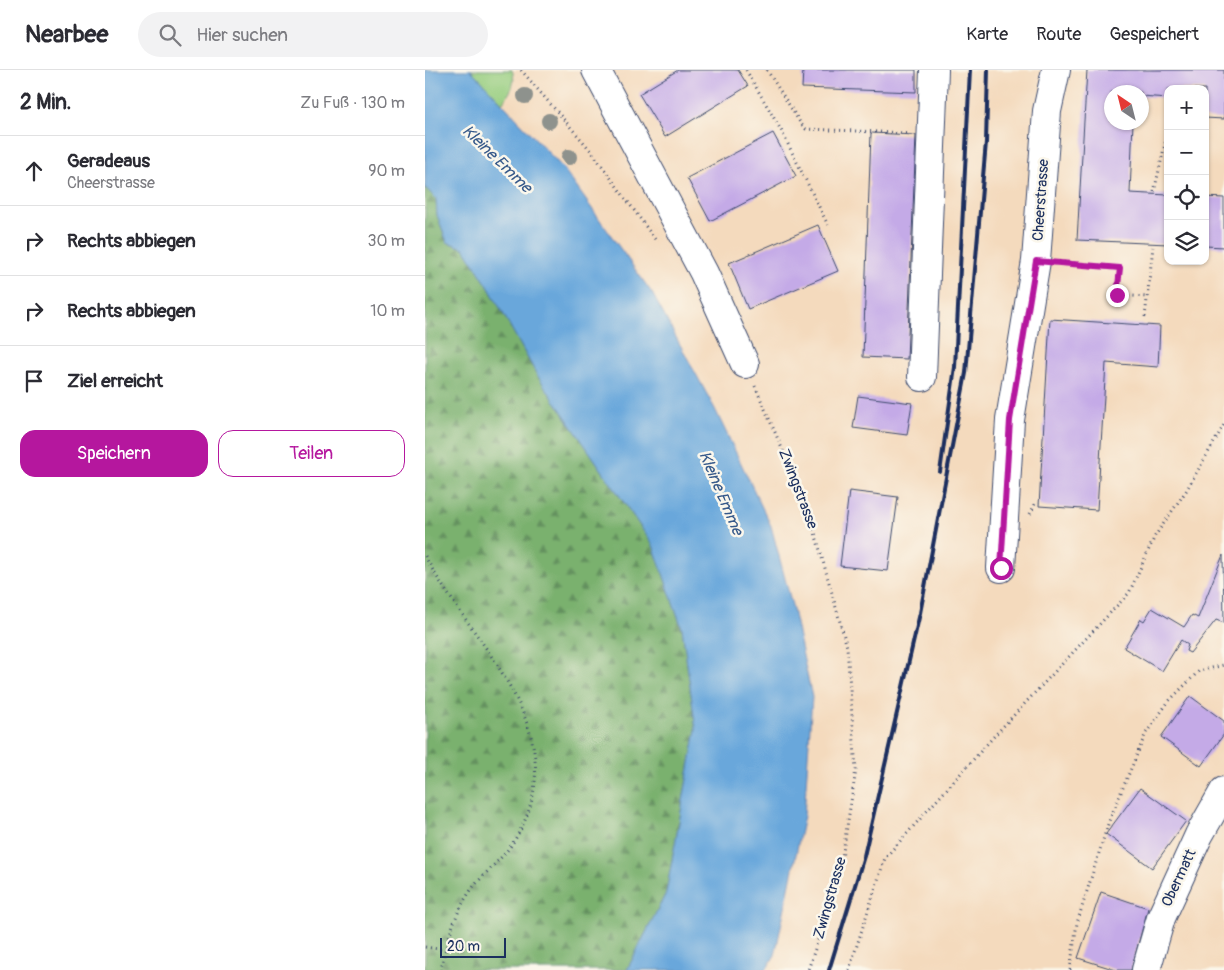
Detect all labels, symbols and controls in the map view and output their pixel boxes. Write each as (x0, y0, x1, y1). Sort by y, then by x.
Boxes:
search box (138, 12, 488, 57)
text: Nearbee (25, 20, 108, 49)
icon: search (156, 21, 184, 49)
text: Hier suchen (196, 23, 288, 47)
text: Karte (966, 23, 1008, 46)
text: Route (1036, 23, 1081, 46)
text: Gespeichert (1109, 23, 1199, 46)
north arrow (1104, 85, 1149, 130)
map controls (1164, 85, 1209, 265)
button: + (1164, 85, 1209, 130)
text: 2 Min. (20, 89, 71, 116)
text: Zu Fuß · 130 m (300, 93, 405, 113)
water label: Kleine Emme (458, 121, 538, 199)
button: − (1164, 130, 1209, 175)
text: Geradeaus (67, 149, 150, 173)
icon: ahead (20, 157, 48, 185)
street label: Cheerstrasse (1029, 158, 1053, 242)
text: 90 m (368, 161, 405, 181)
text: Cheerstrasse (67, 173, 155, 193)
button: locate (1164, 175, 1209, 220)
button: layers (1164, 220, 1209, 265)
icon: right (20, 227, 48, 255)
text: Rechts abbiegen (67, 229, 196, 253)
text: 30 m (367, 231, 405, 251)
route end (1106, 284, 1129, 307)
icon: right (20, 297, 48, 325)
text: Rechts abbiegen (67, 299, 196, 323)
text: 10 m (370, 301, 405, 321)
icon: arrive (20, 367, 48, 395)
text: Ziel erreicht (67, 369, 163, 393)
button: Speichern (20, 430, 208, 477)
button: Teilen (218, 430, 405, 477)
street label: Zwingstrasse (774, 446, 822, 532)
water label: Kleine Emme (694, 448, 748, 540)
route start (990, 557, 1013, 580)
street label: Obermatt (1157, 845, 1201, 910)
street label: Zwingstrasse (809, 854, 851, 941)
scale bar (440, 935, 506, 958)
text: 20 m (447, 938, 480, 955)

